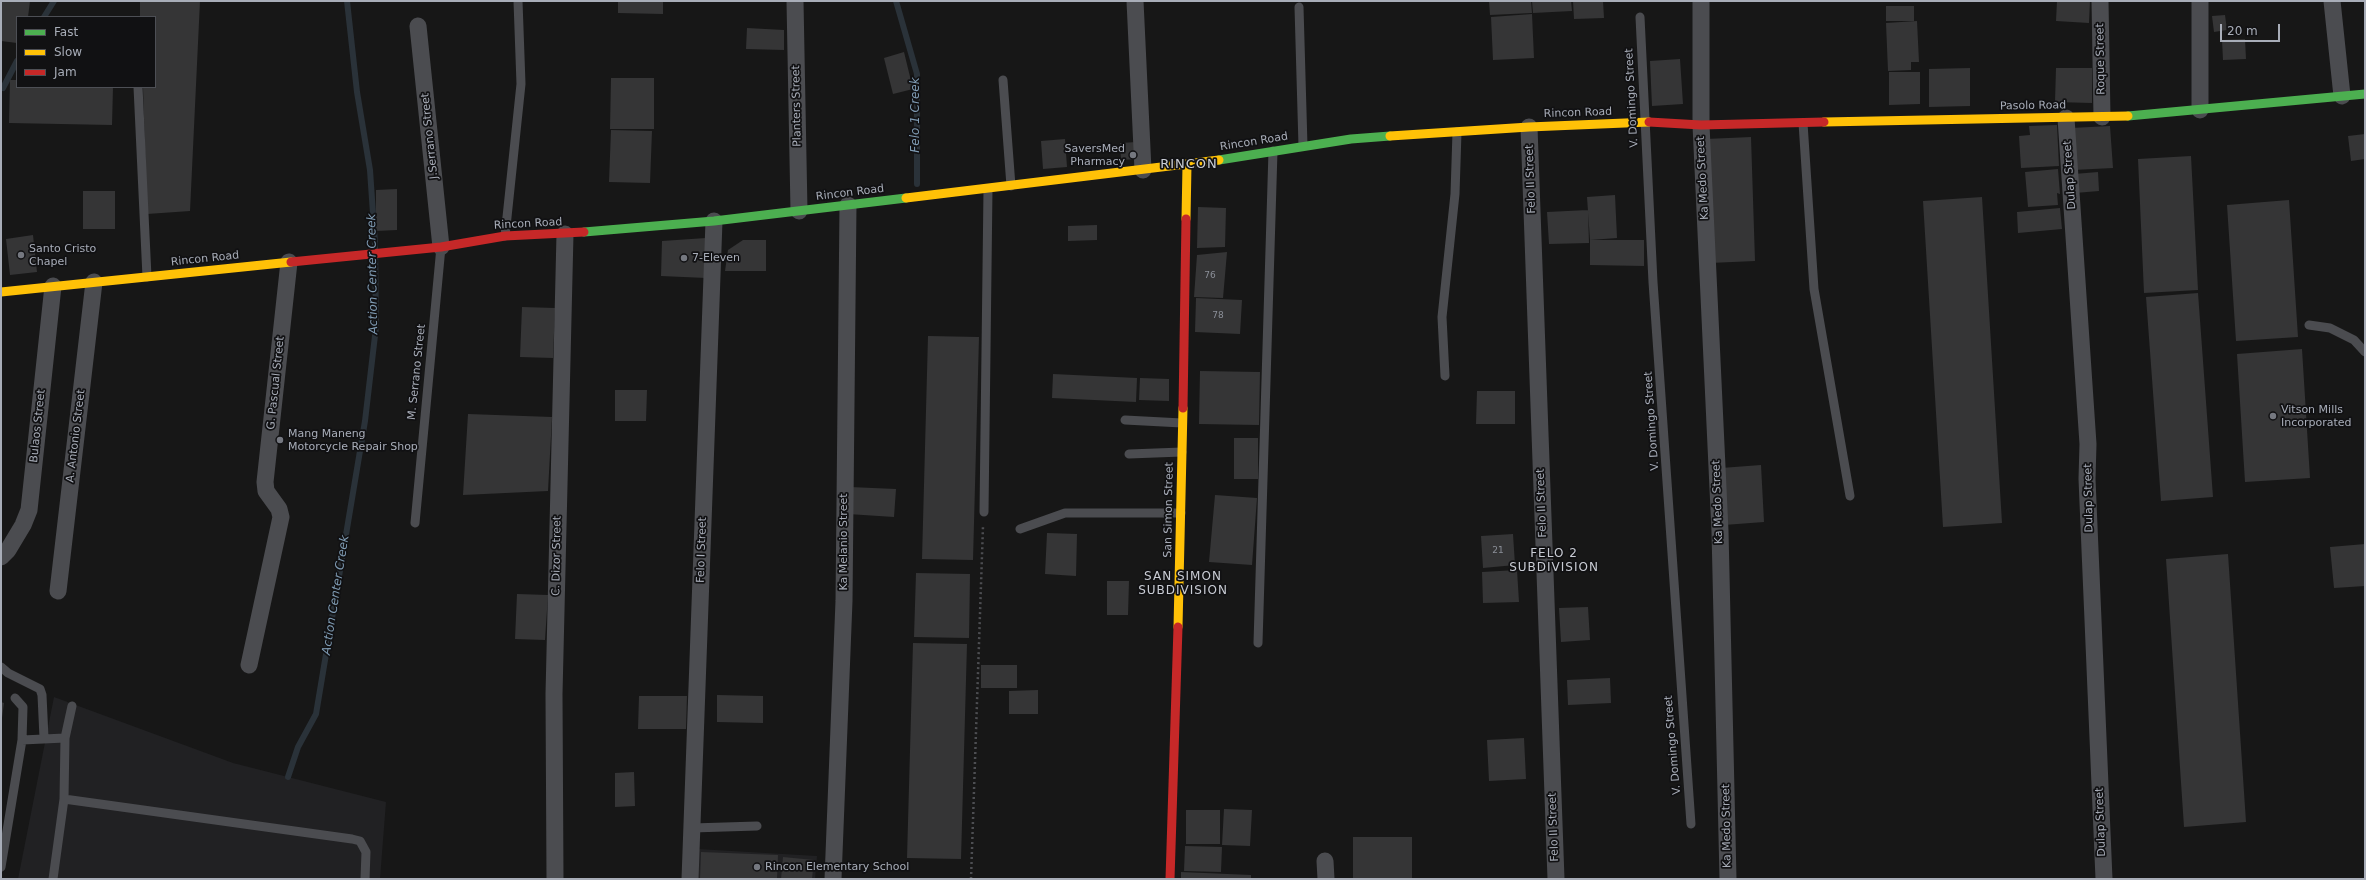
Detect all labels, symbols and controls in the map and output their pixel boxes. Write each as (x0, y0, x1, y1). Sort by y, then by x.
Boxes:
legend (16, 16, 156, 88)
scale bar (2222, 16, 2282, 42)
street label: Roque Street (2094, 23, 2108, 95)
text: 20 m (2227, 24, 2258, 38)
text: Fast (54, 25, 78, 39)
text: Slow (54, 45, 82, 59)
street label: V. Domingo Street (1623, 48, 1641, 148)
text: Jam (54, 65, 77, 79)
street label: Planters Street (790, 65, 804, 147)
water label: Felo 1 Creek (909, 77, 923, 153)
street label: J.Serrano Street (419, 92, 441, 180)
street label: Pasolo Road (2000, 99, 2066, 113)
street label: Rincon Road (1544, 105, 1612, 121)
street label: Rincon Road (1219, 130, 1289, 154)
street label: Ka Medo Street (1694, 136, 1712, 220)
street label: Dulap Street (2061, 140, 2079, 210)
place label: SaversMed Pharmacy (1065, 142, 1125, 168)
street label: Felo II Street (1523, 144, 1539, 214)
marker: SaversMed Pharmacy (1128, 150, 1138, 160)
district label: RINCON (1160, 157, 1218, 173)
street label: Rincon Road (815, 182, 885, 204)
water label: Action Center Creek (365, 213, 381, 335)
street label: Rincon Road (493, 216, 563, 232)
place label: Santo Cristo Chapel (29, 242, 96, 268)
street label: Rincon Road (170, 249, 240, 269)
marker: Santo Cristo Chapel (16, 250, 26, 260)
place label: 7-Eleven (692, 251, 740, 265)
marker: 7-Eleven (679, 253, 689, 263)
house number: 76 (1204, 271, 1216, 281)
house number: 78 (1212, 311, 1224, 321)
street label: M. Serrano Street (405, 323, 429, 421)
street label: G. Pascual Street (265, 336, 287, 430)
street label: V. Domingo Street (1642, 371, 1662, 471)
street label: Bulaos Street (28, 389, 48, 463)
street label: A. Antonio Street (64, 389, 88, 483)
place label: Vitson Mills Incorporated (2281, 403, 2352, 429)
marker: Vitson Mills Incorporated (2268, 411, 2278, 421)
place label: Mang Maneng Motorcycle Repair Shop (288, 427, 418, 453)
marker: Mang Maneng Motorcycle Repair Shop (275, 435, 285, 445)
street label: Ka Medo Street (1710, 460, 1726, 544)
street label: San Simon Street (1162, 462, 1176, 558)
street label: Dulap Street (2082, 463, 2096, 533)
street label: Felo II Street (1534, 468, 1550, 538)
street label: Ka Melanio Street (837, 494, 851, 590)
street label: C. Dizor Street (550, 516, 564, 596)
street label: Felo Ⅰ Street (694, 517, 710, 583)
water label: Action Center Creek (319, 534, 353, 656)
house number: 21 (1492, 546, 1504, 556)
district label: FELO 2 SUBDIVISION (1509, 547, 1599, 575)
district label: SAN SIMON SUBDIVISION (1138, 570, 1228, 598)
street label: V. Domingo Street (1662, 695, 1684, 795)
street label: Ka Medo Street (1720, 784, 1734, 868)
street label: Dulap Street (2093, 787, 2109, 857)
street label: Felo II Street (1546, 792, 1562, 862)
place label: Rincon Elementary School (765, 860, 909, 874)
marker: Rincon Elementary School (752, 862, 762, 872)

